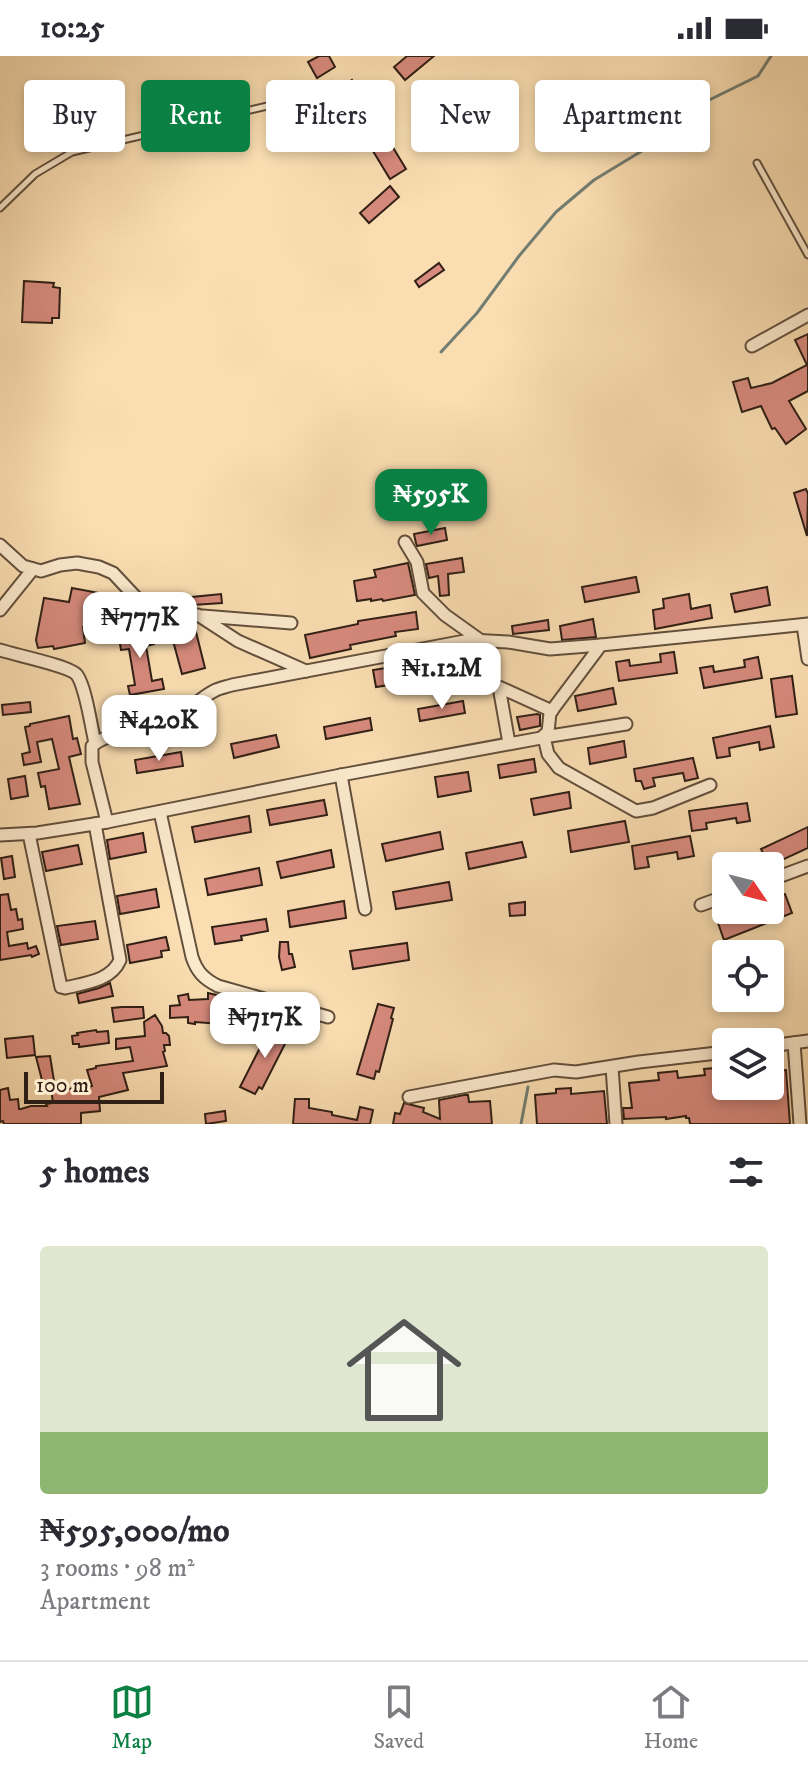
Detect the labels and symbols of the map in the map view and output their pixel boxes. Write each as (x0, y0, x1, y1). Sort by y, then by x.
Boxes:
pin: ₦595K (375, 469, 487, 537)
pin: ₦777K (84, 592, 196, 660)
pin: ₦1.12M (377, 643, 507, 711)
pin: ₦420K (103, 695, 215, 763)
north arrow (712, 852, 784, 924)
pin: ₦717K (209, 992, 321, 1060)
scale bar (24, 1068, 164, 1104)

